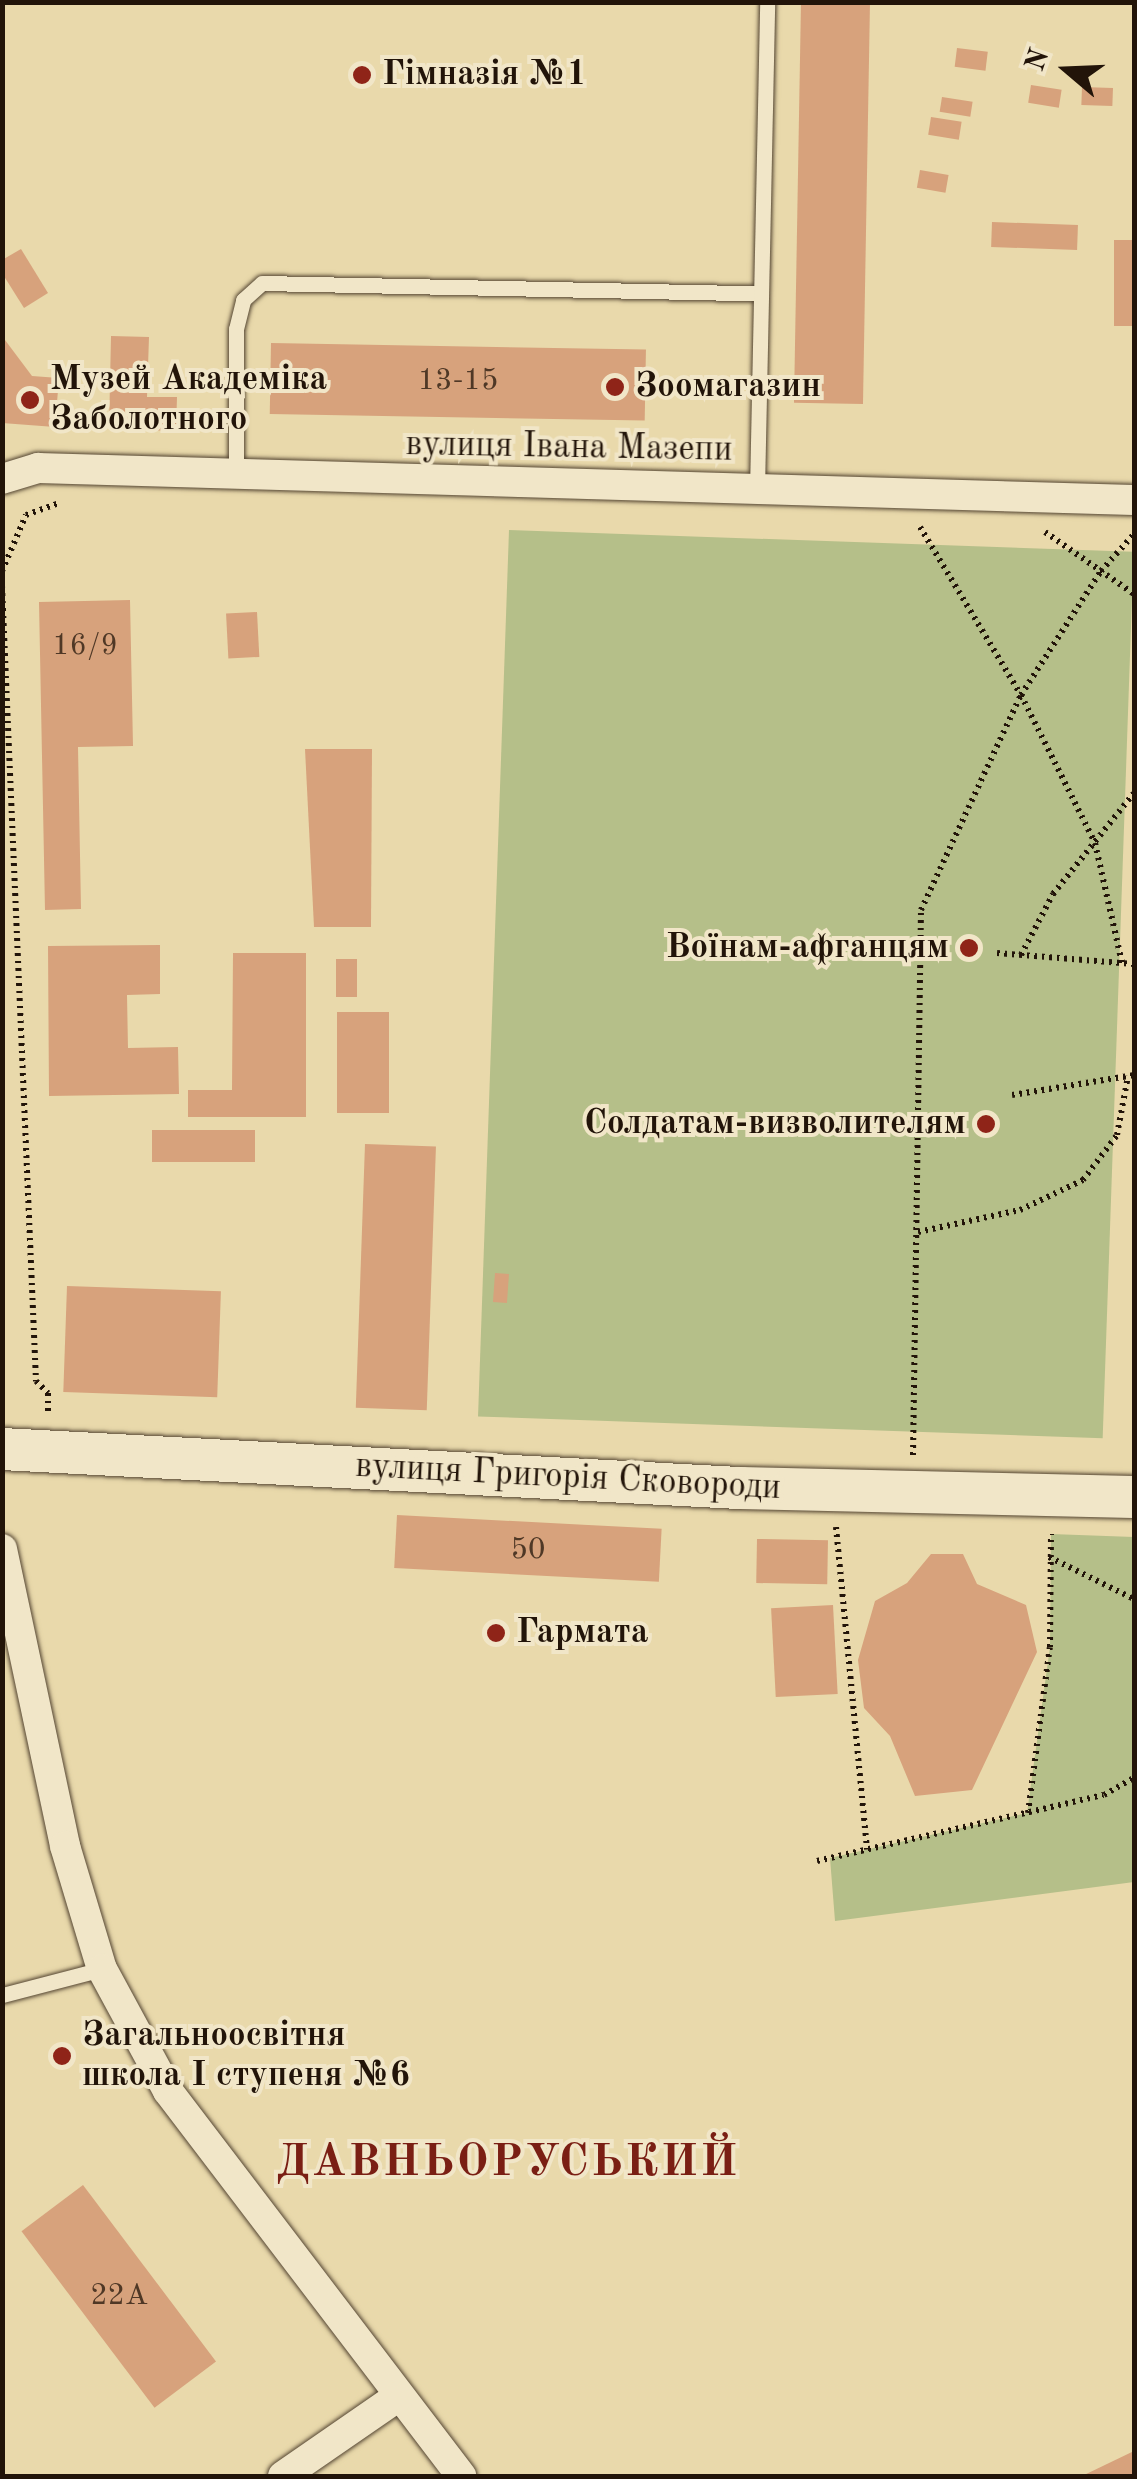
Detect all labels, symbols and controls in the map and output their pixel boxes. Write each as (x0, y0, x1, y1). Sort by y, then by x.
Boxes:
north arrow (1017, 20, 1117, 120)
text: N (1022, 46, 1055, 75)
place label: Гімназія №1 (382, 54, 587, 96)
marker: Гімназія №1 (351, 64, 373, 86)
place label: Музей Академіка Заболотного (50, 359, 327, 441)
house number: 13-15 (418, 363, 498, 399)
place label: Зоомагазин (635, 366, 821, 408)
marker: Зоомагазин (604, 376, 626, 398)
marker: Музей Академіка Заболотного (19, 389, 41, 411)
street label: вулиця Івана Мазепи (405, 424, 733, 472)
house number: 16/9 (52, 628, 118, 664)
place label: Воїнам-афганцям (666, 927, 949, 969)
marker: Воїнам-афганцям (958, 937, 980, 959)
place label: Солдатам-визволителям (584, 1103, 966, 1145)
marker: Солдатам-визволителям (975, 1113, 997, 1135)
street label: вулиця Григорія Сковороди (354, 1446, 782, 1510)
house number: 50 (511, 1532, 545, 1568)
place label: Гармата (516, 1612, 648, 1654)
marker: Гармата (485, 1622, 507, 1644)
place label: Загальноосвітня школа І ступеня №6 (82, 2015, 410, 2097)
marker: Загальноосвітня школа І ступеня №6 (51, 2045, 73, 2067)
district label: ДАВНЬОРУСЬКИЙ (276, 2137, 740, 2191)
house number: 22А (90, 2278, 148, 2314)

